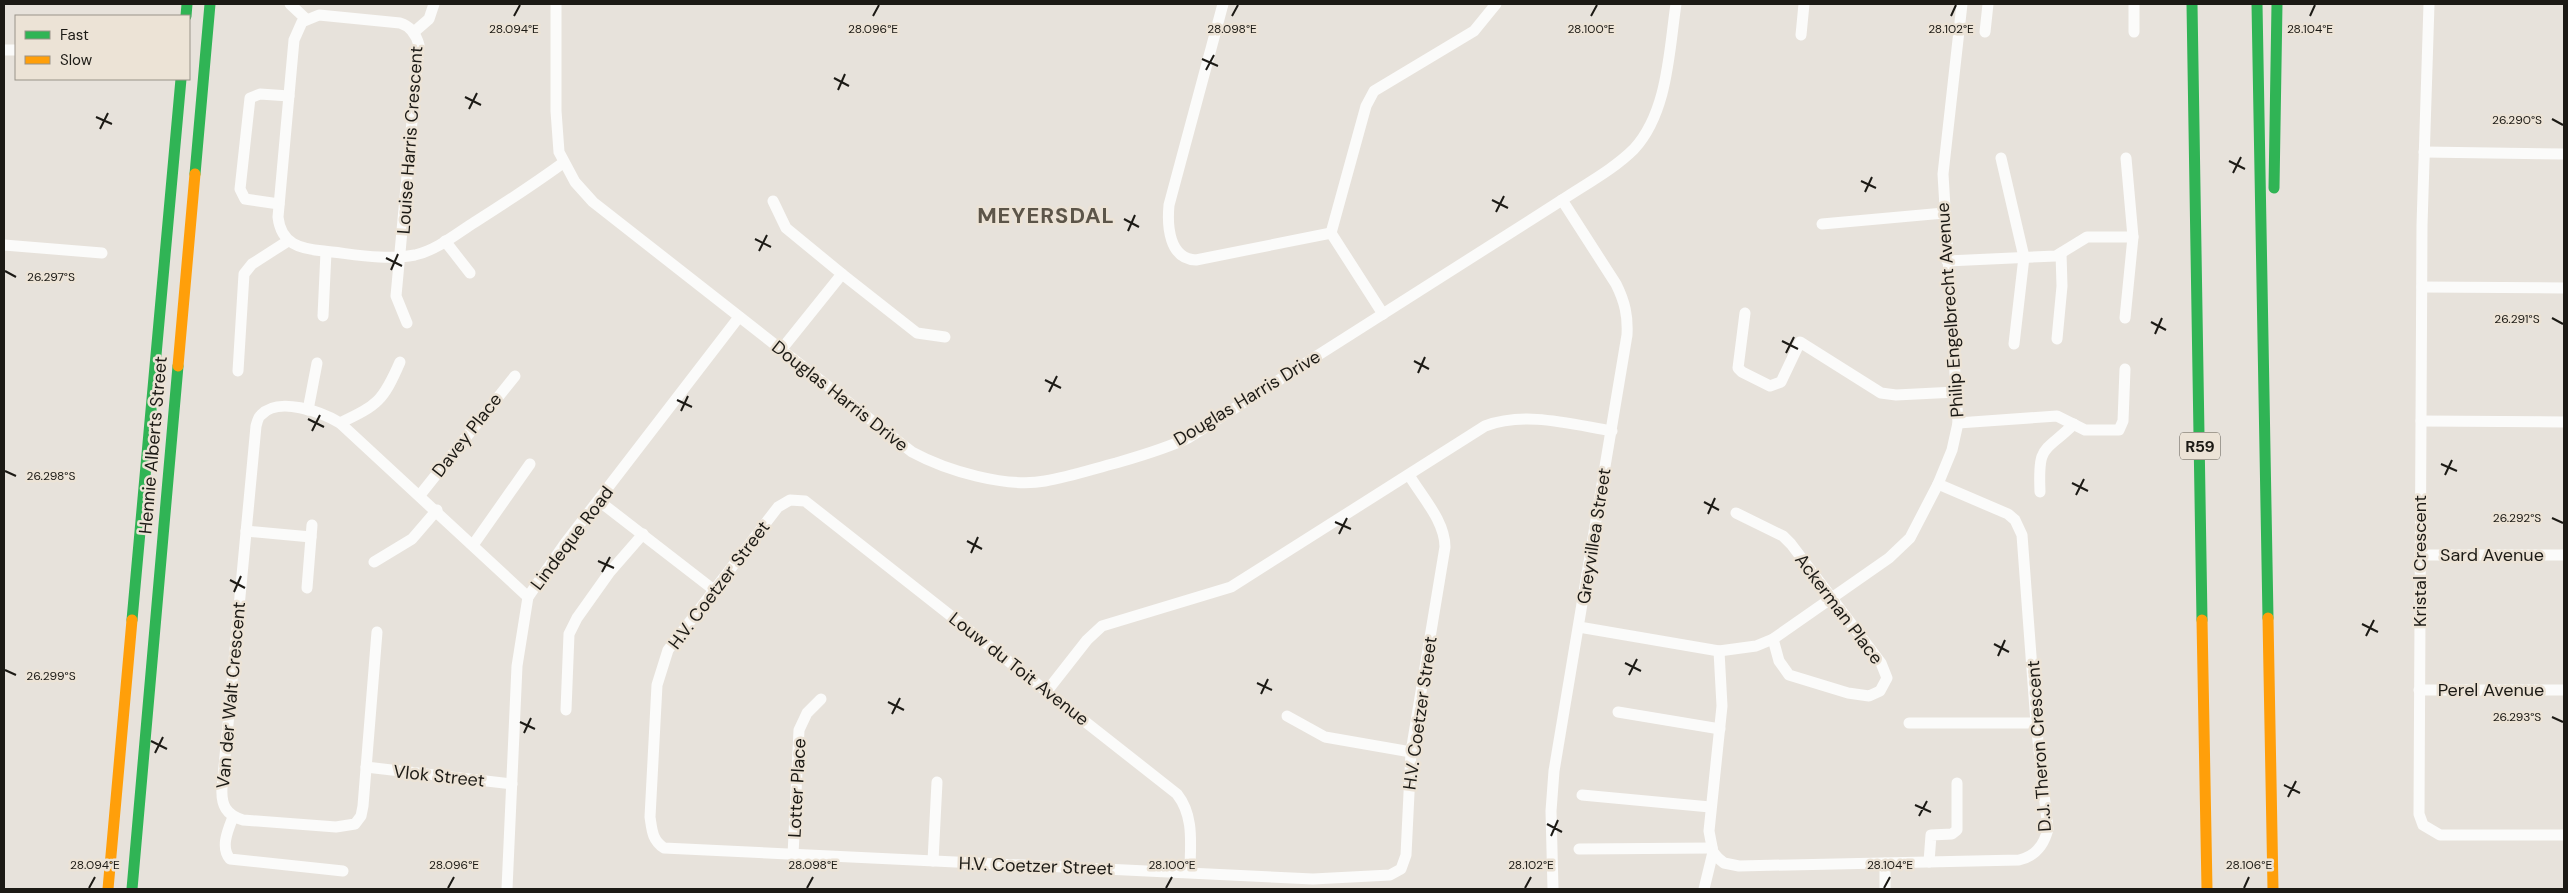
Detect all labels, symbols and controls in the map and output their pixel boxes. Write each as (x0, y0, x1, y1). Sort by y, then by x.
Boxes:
legend (15, 15, 190, 80)
text: 28.094°E (489, 21, 539, 37)
text: 28.096°E (848, 21, 898, 37)
text: 28.098°E (1207, 21, 1257, 37)
text: 28.100°E (1567, 21, 1615, 37)
text: 28.102°E (1928, 21, 1974, 37)
text: 28.104°E (2287, 21, 2333, 37)
text: Fast (60, 25, 89, 45)
street label: Louise Harris Crescent (391, 45, 429, 235)
text: Slow (60, 50, 93, 70)
text: 26.290°S (2492, 112, 2542, 128)
district label: MEYERSDAL (977, 201, 1115, 230)
street label: Philip Engelbrecht Avenue (1931, 202, 1969, 418)
text: 26.297°S (27, 269, 75, 285)
text: 26.291°S (2494, 311, 2540, 327)
street label: Douglas Harris Drive (767, 335, 913, 457)
street label: Douglas Harris Drive (1169, 345, 1325, 451)
street label: Hennie Alberts Street (133, 355, 173, 535)
street label: Davey Place (427, 388, 507, 482)
road number: R59 (2180, 432, 2220, 460)
street label: Greyvillea Street (1571, 466, 1617, 606)
text: 26.298°S (27, 468, 75, 484)
street label: Lindeque Road (525, 481, 619, 595)
street label: Kristal Crescent (2408, 495, 2432, 627)
text: 26.292°S (2493, 510, 2541, 526)
street label: H.V. Coetzer Street (663, 516, 775, 654)
street label: Sard Avenue (2440, 543, 2544, 567)
street label: Ackerman Place (1789, 549, 1889, 669)
street label: Van der Walt Crescent (211, 601, 251, 789)
street label: Louw du Toit Avenue (944, 607, 1094, 731)
street label: H.V. Coetzer Street (1397, 635, 1443, 791)
street label: D.J. Theron Crescent (2021, 660, 2057, 832)
text: 26.299°S (26, 668, 76, 684)
street label: Perel Avenue (2438, 678, 2544, 702)
text: 26.293°S (2493, 709, 2541, 725)
street label: Lotter Place (782, 738, 812, 838)
street label: Vlok Street (392, 759, 486, 793)
street label: H.V. Coetzer Street (958, 851, 1114, 881)
text: 28.094°E (70, 857, 120, 873)
text: 28.096°E (429, 857, 479, 873)
text: 28.098°E (788, 857, 838, 873)
text: 28.100°E (1148, 857, 1196, 873)
text: 28.102°E (1508, 857, 1554, 873)
text: 28.104°E (1867, 857, 1913, 873)
text: 28.106°E (2226, 857, 2272, 873)

